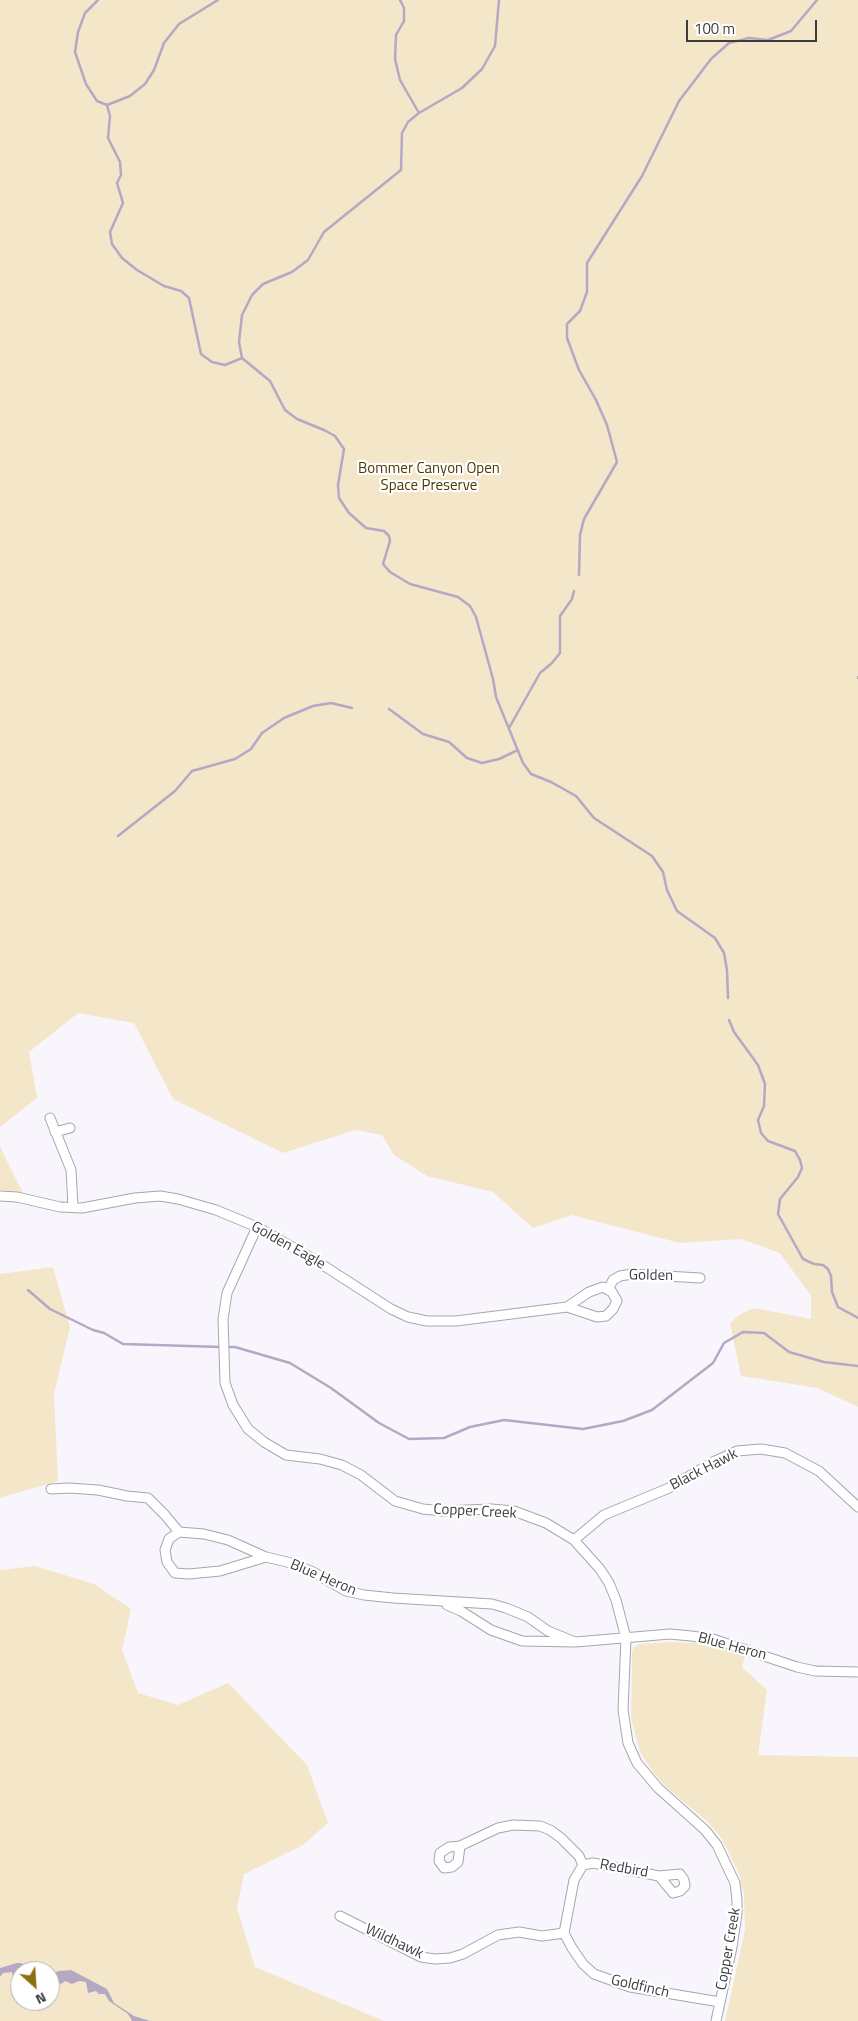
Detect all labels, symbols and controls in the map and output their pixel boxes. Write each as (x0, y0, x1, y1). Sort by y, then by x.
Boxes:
scale bar (688, 10, 819, 42)
text: 100 m (694, 17, 735, 40)
park label: Bommer Canyon Open Space Preserve (358, 460, 500, 495)
street label: Golden Eagle (248, 1218, 328, 1274)
street label: Golden (629, 1267, 673, 1285)
street label: Black Hawk (667, 1445, 741, 1495)
street label: Copper Creek (433, 1501, 517, 1523)
street label: Blue Heron (287, 1556, 359, 1600)
street label: Blue Heron (696, 1629, 768, 1665)
street label: Redbird (598, 1856, 650, 1882)
street label: Copper Creek (713, 1906, 745, 1992)
street label: Wildhawk (362, 1921, 426, 1963)
north arrow (10, 1961, 60, 2011)
street label: Goldfinch (609, 1972, 671, 2002)
text: N (32, 1987, 50, 2011)

